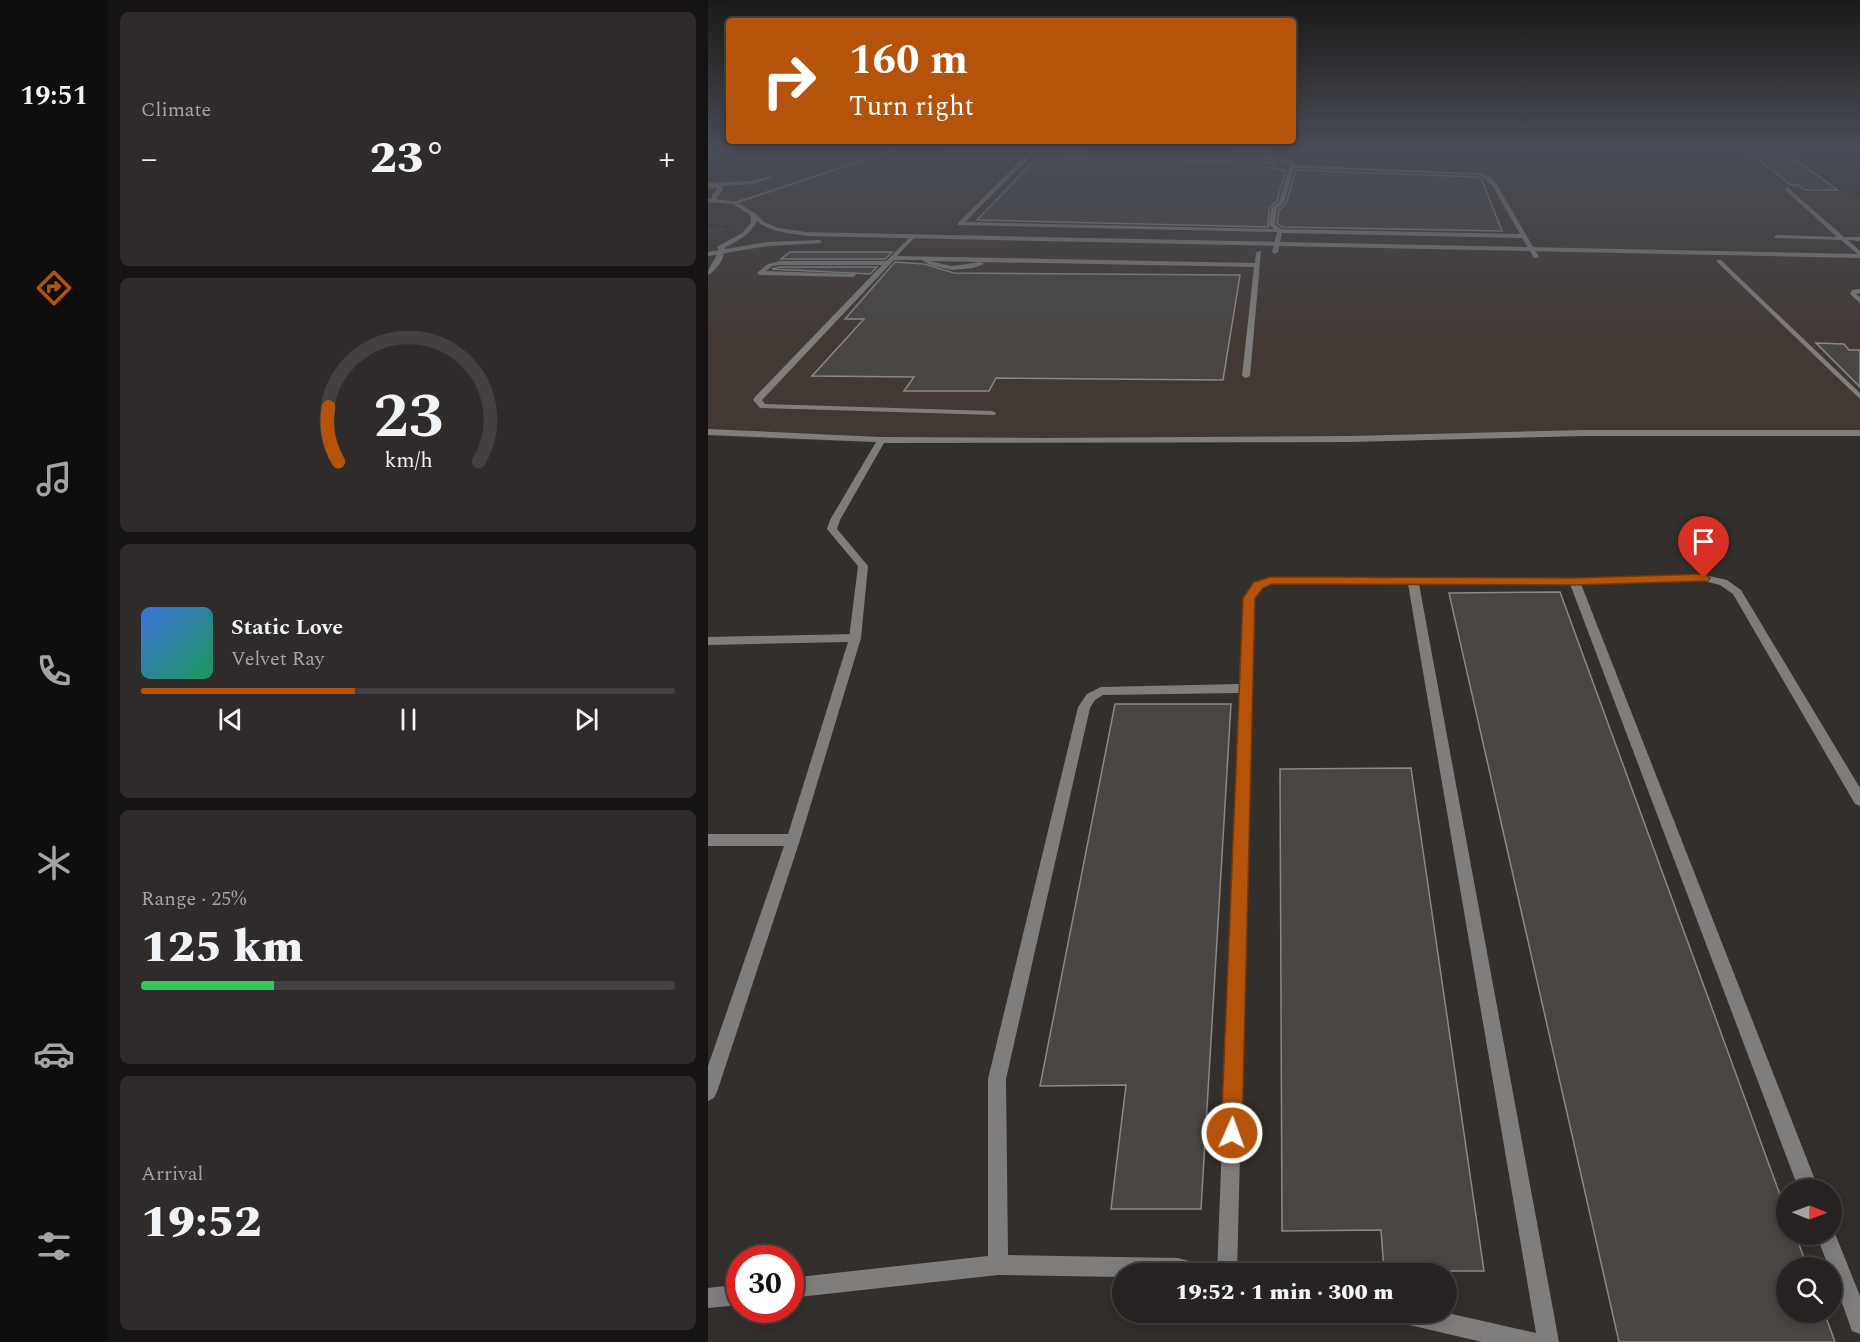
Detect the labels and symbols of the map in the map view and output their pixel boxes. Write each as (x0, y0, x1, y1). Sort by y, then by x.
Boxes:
pin (1678, 516, 1729, 578)
position arrow (1200, 1101, 1264, 1165)
north arrow (1776, 1179, 1842, 1245)
speed limit sign: 30 (726, 1245, 804, 1323)

